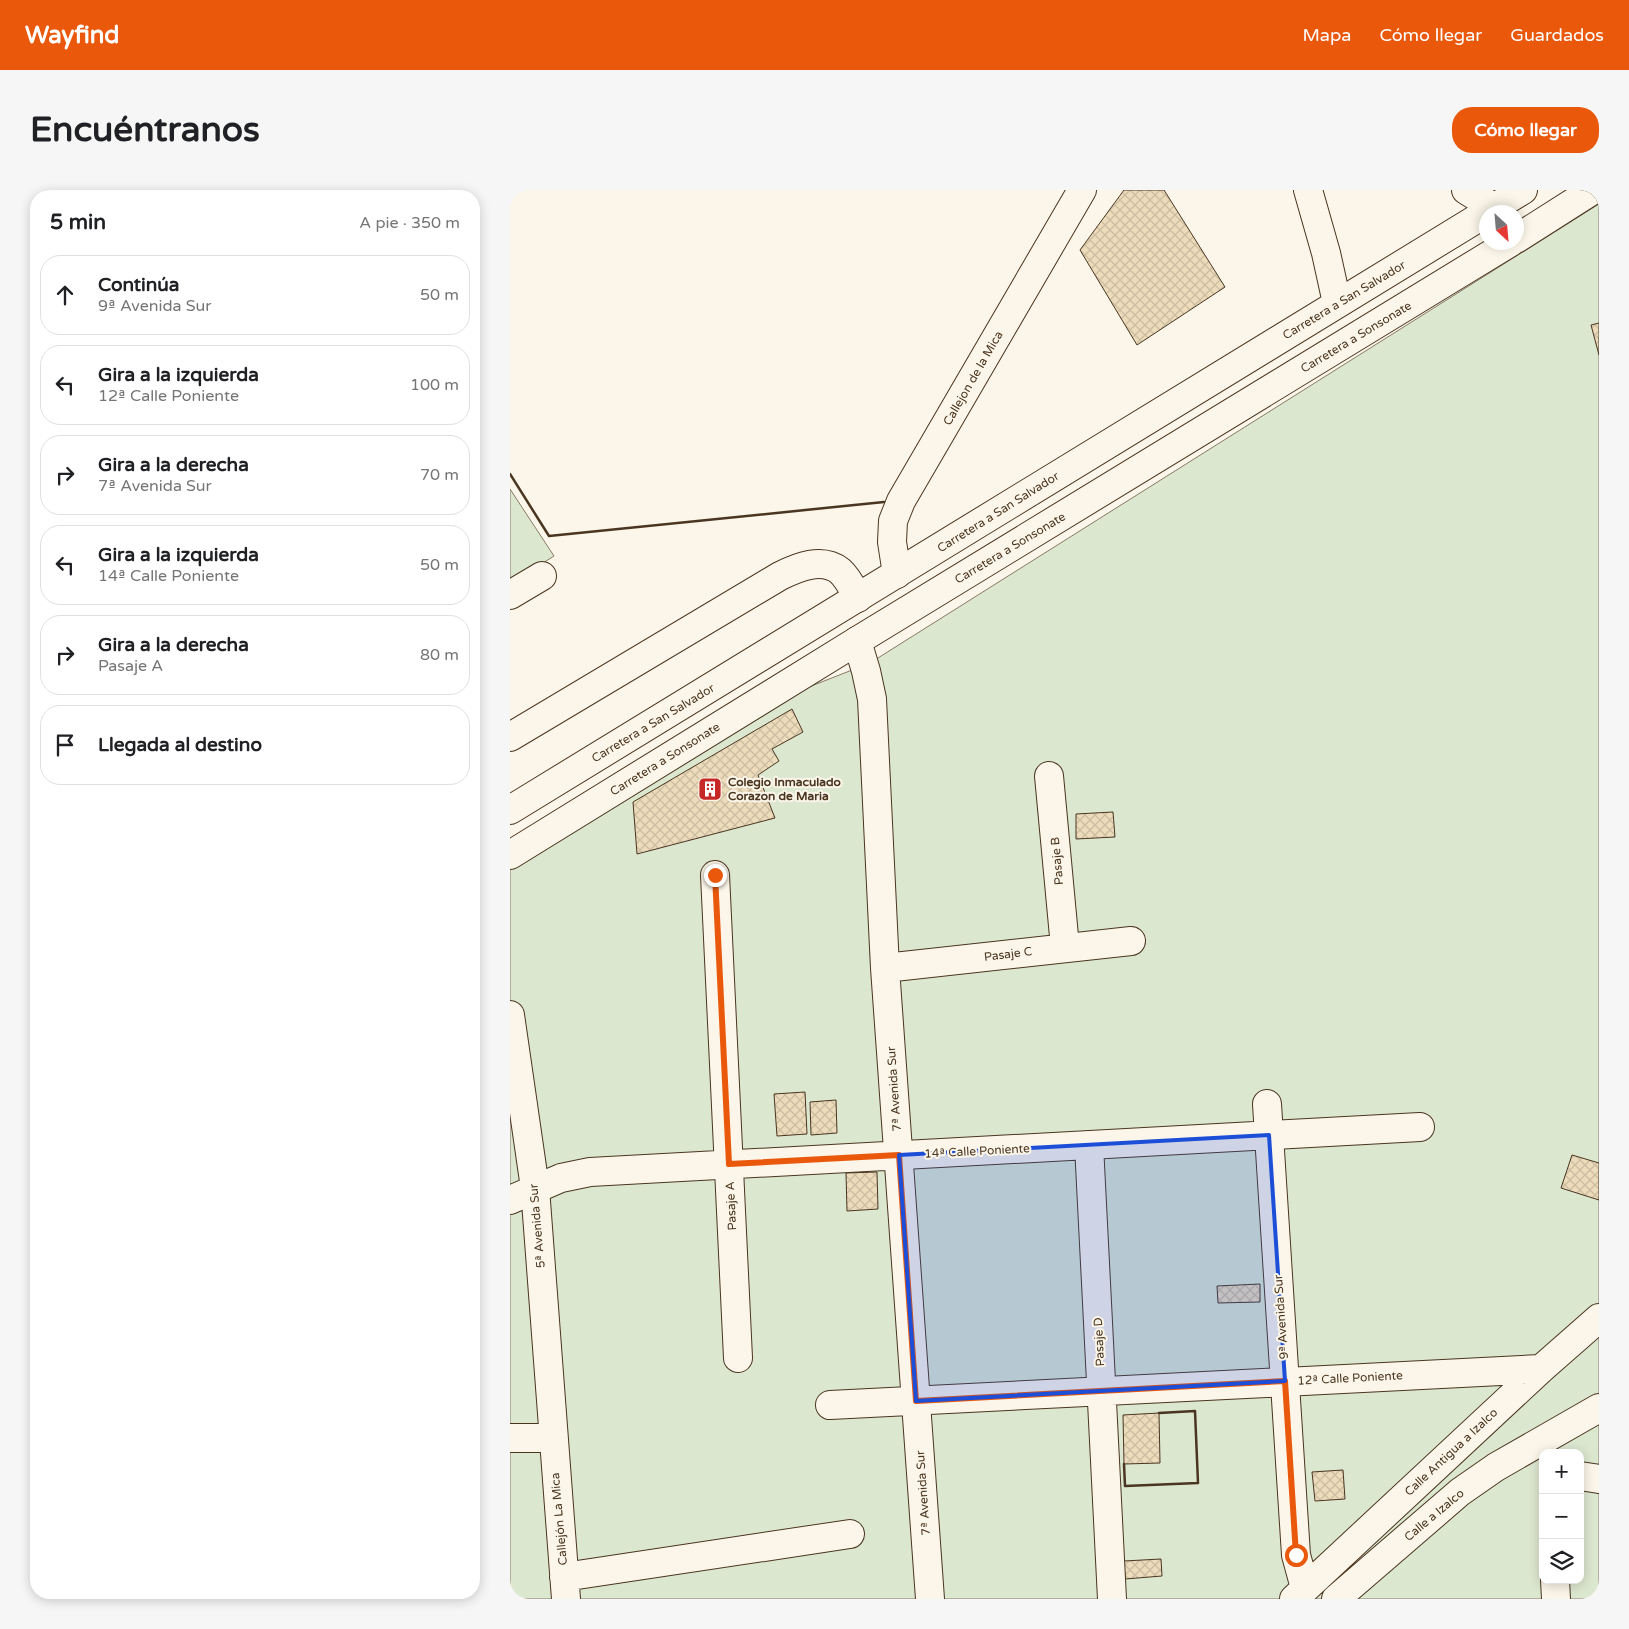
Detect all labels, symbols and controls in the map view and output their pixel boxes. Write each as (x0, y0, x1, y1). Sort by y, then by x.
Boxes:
text: Wayfind (25, 21, 120, 50)
text: Mapa (1302, 24, 1351, 46)
text: Cómo llegar (1379, 24, 1482, 46)
text: Guardados (1510, 24, 1604, 46)
button: Cómo llegar (1452, 107, 1599, 153)
text: Encuéntranos (30, 109, 260, 151)
north arrow (1479, 205, 1524, 250)
text: 5 min (50, 210, 106, 235)
text: A pie · 350 m (359, 213, 460, 233)
street label: Carretera a San Salvador (1280, 258, 1408, 342)
text: Continúa (98, 274, 180, 296)
icon: ahead (51, 281, 79, 309)
text: 50 m (420, 285, 459, 305)
text: 9ª Avenida Sur (98, 296, 211, 316)
street label: Carretera a Sonsonate (1298, 298, 1414, 376)
street label: Callejon de la Mica (940, 328, 1006, 428)
text: Gira a la izquierda (98, 364, 259, 386)
icon: left (51, 371, 79, 399)
text: 100 m (410, 375, 459, 395)
text: 12ª Calle Poniente (98, 386, 239, 406)
text: Gira a la derecha (98, 454, 249, 476)
icon: right (51, 461, 79, 489)
text: 70 m (420, 465, 459, 485)
street label: Carretera a San Salvador (935, 469, 1062, 555)
text: 7ª Avenida Sur (98, 476, 212, 496)
street label: Carretera a Sonsonate (952, 509, 1068, 587)
text: Gira a la izquierda (98, 544, 259, 566)
icon: left (51, 551, 79, 579)
text: 50 m (420, 555, 459, 575)
text: 14ª Calle Poniente (98, 566, 239, 586)
text: Gira a la derecha (98, 634, 249, 656)
icon: right (51, 641, 79, 669)
text: 80 m (420, 645, 459, 665)
text: Pasaje A (98, 656, 163, 676)
street label: Carretera a San Salvador (589, 681, 717, 765)
street label: Carretera a Sonsonate (608, 719, 723, 799)
icon: arrive (51, 731, 79, 759)
text: Llegada al destino (98, 734, 262, 756)
place label: Colegio Inmaculado Corazon de Maria (728, 775, 841, 803)
building icon: Colegio Inmaculado Corazon de Maria (697, 776, 723, 802)
street label: Pasaje B (1048, 836, 1066, 886)
route end (704, 864, 727, 887)
street label: Pasaje C (983, 944, 1033, 964)
street label: 7ª Avenida Sur (884, 1046, 904, 1132)
street label: 14ª Calle Poniente (924, 1141, 1030, 1161)
street label: Pasaje A (723, 1181, 739, 1231)
street label: 5ª Avenida Sur (526, 1183, 548, 1269)
street label: 9ª Avenida Sur (1271, 1274, 1291, 1360)
street label: Pasaje D (1091, 1317, 1107, 1367)
street label: 12ª Calle Poniente (1297, 1368, 1403, 1388)
street label: Calle Antigua a Izalco (1402, 1405, 1500, 1499)
map controls (1539, 1449, 1584, 1584)
button: + (1539, 1449, 1584, 1494)
street label: 7ª Avenida Sur (913, 1450, 933, 1536)
street label: Callejón La Mica (548, 1472, 570, 1566)
street label: Calle a Izalco (1401, 1486, 1467, 1544)
button: − (1539, 1494, 1584, 1539)
button: layers (1539, 1539, 1584, 1584)
route start (1285, 1544, 1308, 1567)

